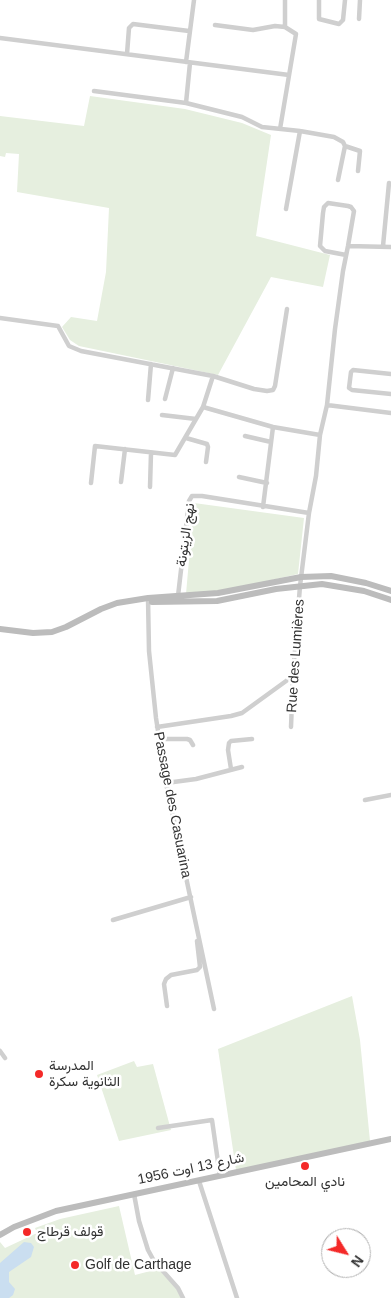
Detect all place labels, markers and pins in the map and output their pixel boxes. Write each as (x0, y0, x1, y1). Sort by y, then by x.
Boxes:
place label: المدرسة الثانوية سكرة (49, 1058, 120, 1090)
marker: المدرسة الثانوية سكرة (33, 1068, 45, 1080)
marker: نادي المحامين (299, 1160, 311, 1172)
place label: نادي المحامين (265, 1174, 345, 1190)
place label: قولف قرطاج (37, 1224, 103, 1240)
marker: قولف قرطاج (21, 1226, 33, 1238)
place label: Golf de Carthage (85, 1257, 192, 1273)
marker: Golf de Carthage (69, 1259, 81, 1271)

